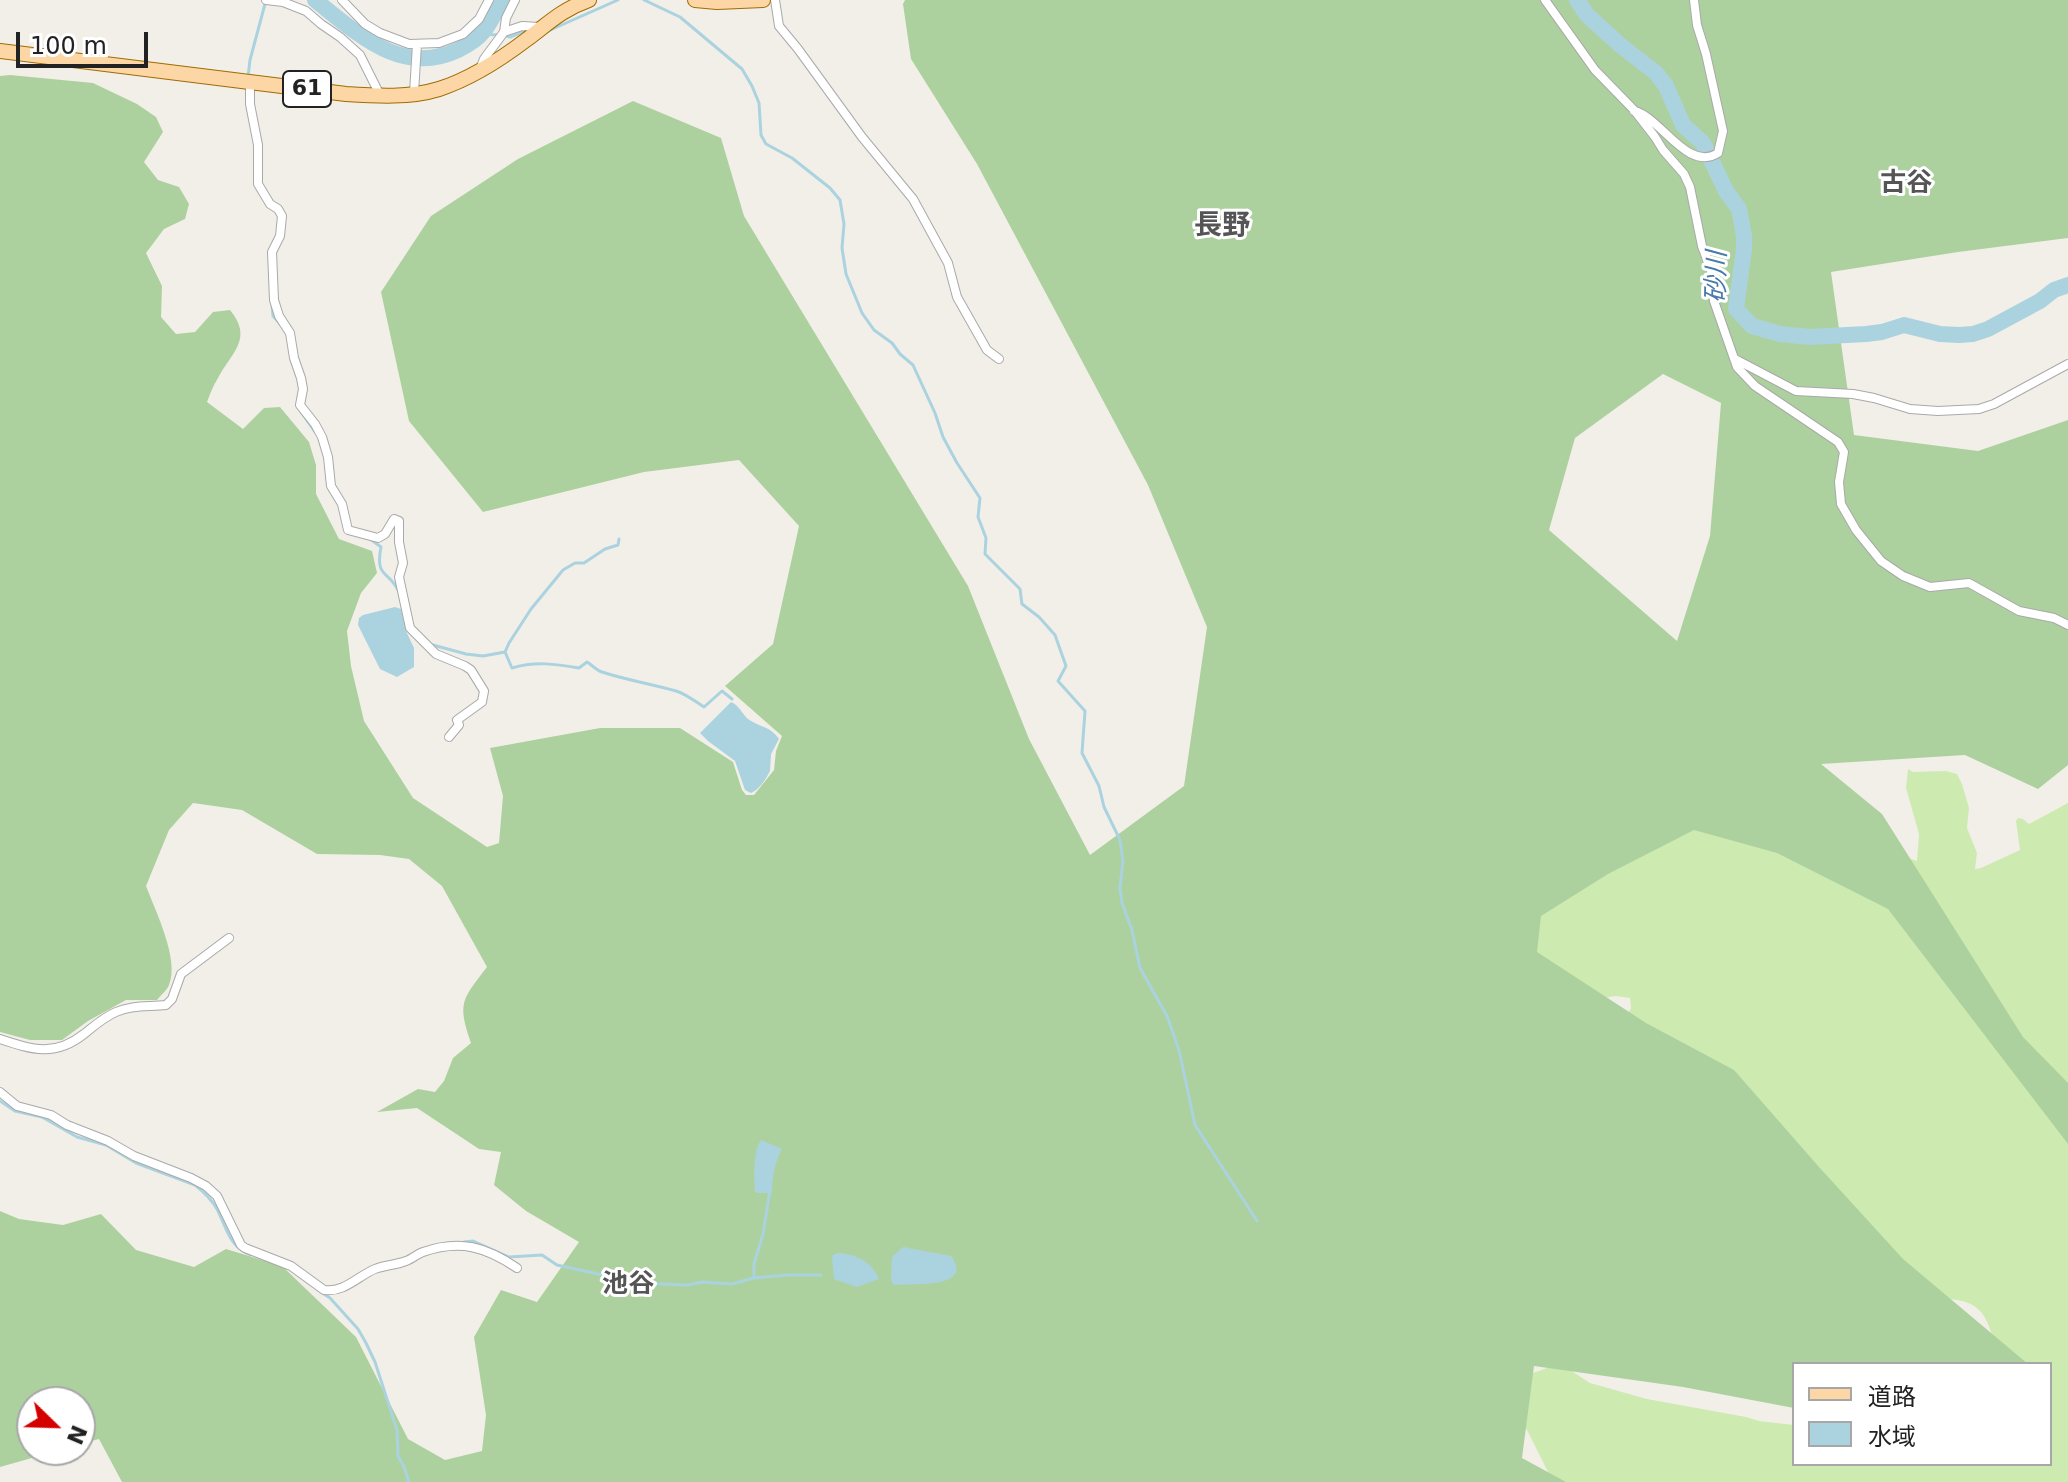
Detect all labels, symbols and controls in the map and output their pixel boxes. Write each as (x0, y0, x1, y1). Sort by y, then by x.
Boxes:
scale bar (20, 16, 152, 66)
text: 100 m (30, 32, 107, 60)
road number: 61 (283, 71, 331, 107)
district label: 古谷 (1880, 168, 1932, 200)
district label: 長野 (1194, 210, 1250, 244)
water label: 砂川 (1702, 251, 1734, 303)
district label: 池谷 (602, 1269, 654, 1301)
legend (1792, 1362, 2052, 1466)
text: 道路 (1868, 1383, 1916, 1411)
north arrow (16, 1386, 96, 1466)
text: N (62, 1421, 92, 1448)
text: 水域 (1868, 1423, 1916, 1451)

